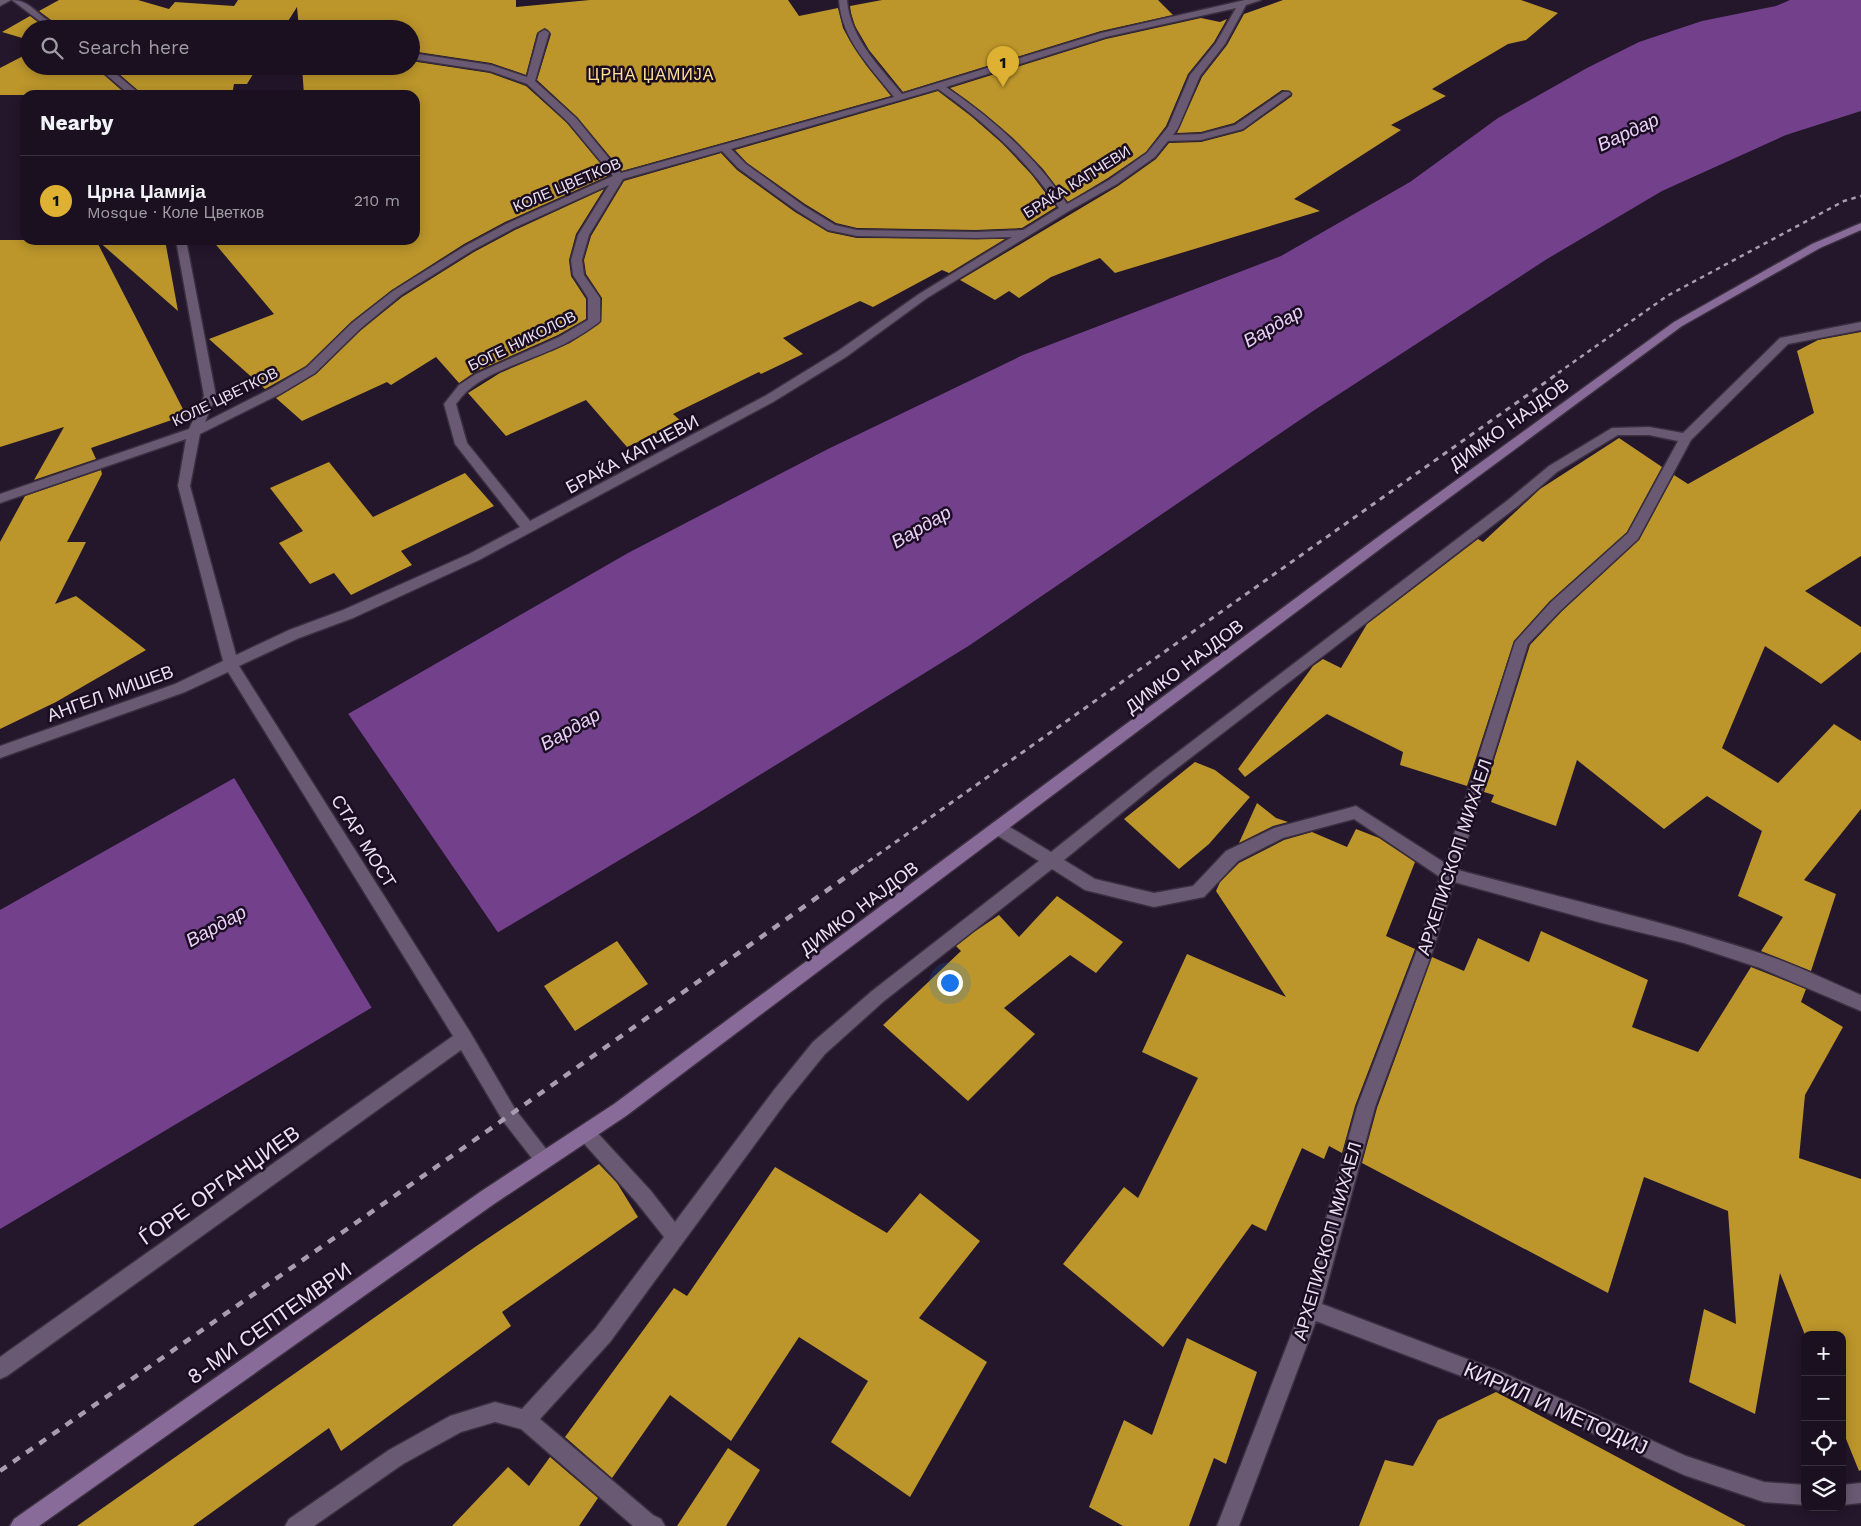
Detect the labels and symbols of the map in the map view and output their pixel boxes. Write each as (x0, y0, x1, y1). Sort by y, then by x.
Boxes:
pin: 1 (987, 46, 1019, 87)
district label: ЦРНА ЏАМИЈА (588, 65, 714, 84)
water label: Вардар (1593, 108, 1663, 156)
street label: БРАЌА КАПЧЕВИ (1020, 142, 1134, 222)
street label: КОЛЕ ЦВЕТКОВ (510, 154, 624, 216)
water label: Вардар (1239, 300, 1307, 352)
street label: БОГЕ НИКОЛОВ (465, 307, 579, 375)
street label: КОЛЕ ЦВЕТКОВ (169, 364, 281, 430)
street label: ДИМКО НАЈДОВ (1445, 374, 1573, 474)
street label: БРАЌА КАПЧЕВИ (562, 410, 702, 498)
water label: Вардар (887, 501, 955, 553)
street label: ДИМКО НАЈДОВ (1121, 615, 1247, 717)
street label: АНГЕЛ МИШЕВ (44, 660, 176, 726)
water label: Вардар (536, 703, 604, 755)
street label: АРХЕПИСКОП МИХАЕЛ (1412, 756, 1496, 958)
street label: СТАР МОСТ (327, 791, 401, 891)
street label: ДИМКО НАЈДОВ (796, 857, 922, 959)
water label: Вардар (182, 900, 250, 952)
your location (937, 970, 963, 996)
street label: ЃОРЕ ОРГАНЏИЕВ (134, 1120, 304, 1250)
street label: АРХЕПИСКОП МИХАЕЛ (1289, 1139, 1365, 1343)
street label: 8-МИ СЕПТЕМВРИ (182, 1257, 356, 1389)
street label: КИРИЛ И МЕТОДИЈ (1460, 1356, 1652, 1460)

